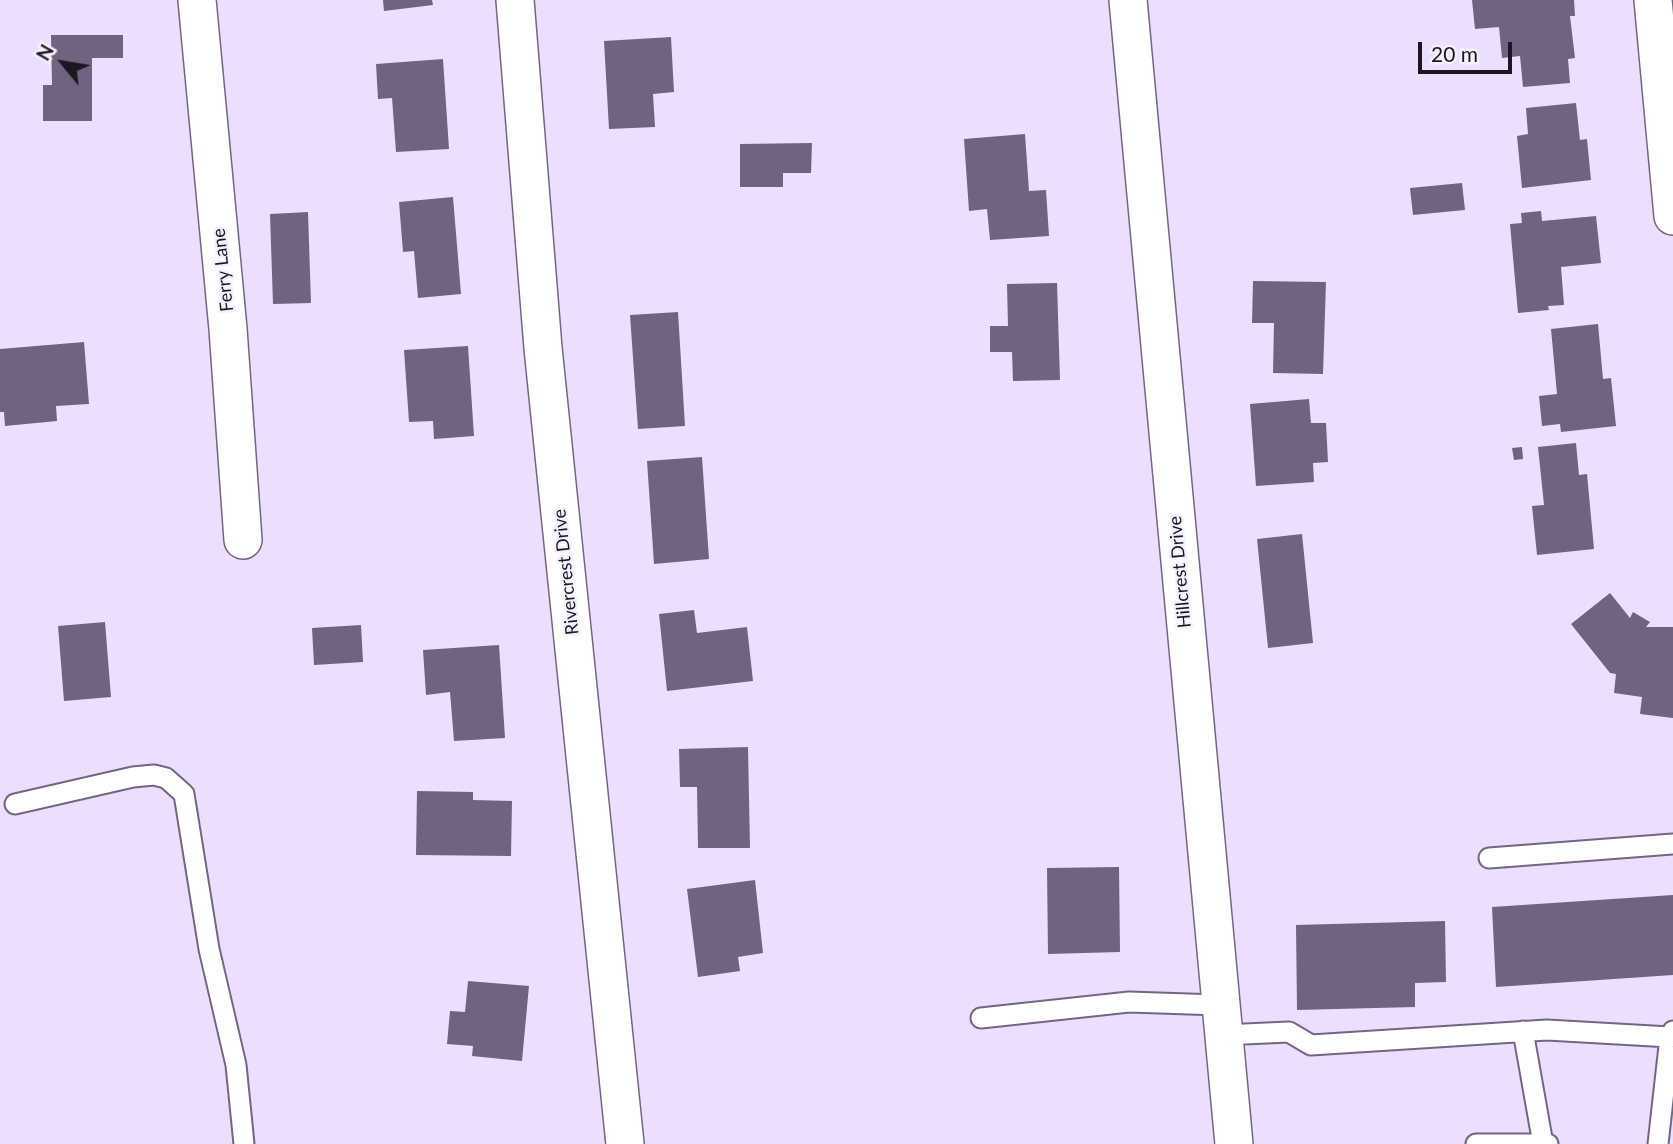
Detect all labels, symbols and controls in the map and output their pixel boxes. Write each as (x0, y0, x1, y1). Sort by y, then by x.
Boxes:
north arrow (28, 28, 98, 98)
scale bar (1421, 28, 1516, 72)
text: N (31, 40, 58, 64)
text: 20 m (1431, 41, 1478, 66)
street label: Ferry Lane (208, 227, 238, 313)
street label: Rivercrest Drive (549, 508, 583, 636)
street label: Hillcrest Drive (1164, 515, 1196, 629)

